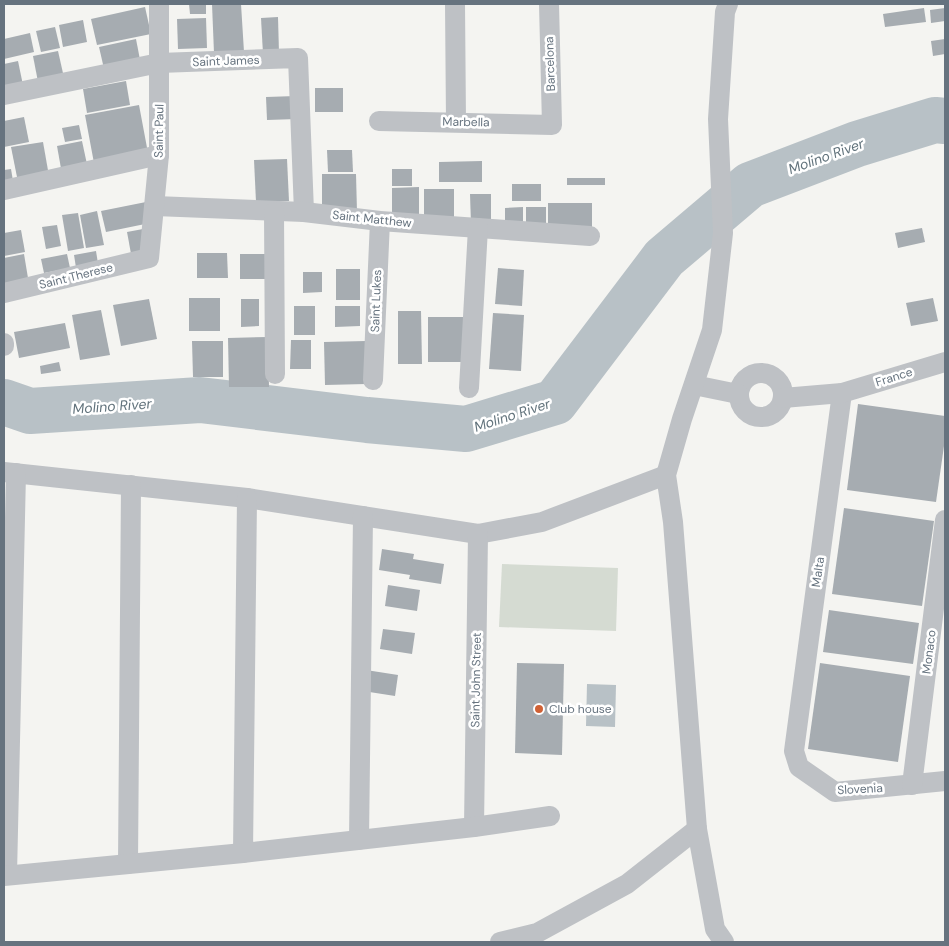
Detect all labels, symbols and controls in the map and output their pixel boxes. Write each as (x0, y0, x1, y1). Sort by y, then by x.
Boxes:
street label: Barcelona (541, 36, 559, 92)
street label: Saint James (192, 52, 260, 70)
street label: Saint Paul (151, 104, 167, 158)
street label: Marbella (442, 114, 490, 130)
water label: Molino River (786, 134, 867, 178)
street label: Saint Matthew (332, 207, 412, 231)
street label: Saint Therese (37, 259, 115, 293)
street label: Saint Lukes (367, 269, 385, 333)
street label: France (874, 364, 915, 390)
water label: Molino River (72, 394, 153, 418)
water label: Molino River (472, 394, 553, 436)
street label: Malta (808, 556, 828, 588)
street label: Monaco (918, 629, 940, 675)
street label: Saint John Street (467, 632, 485, 728)
place label: Club house (549, 701, 612, 717)
marker: Club house (533, 703, 545, 715)
street label: Slovenia (837, 780, 883, 798)

